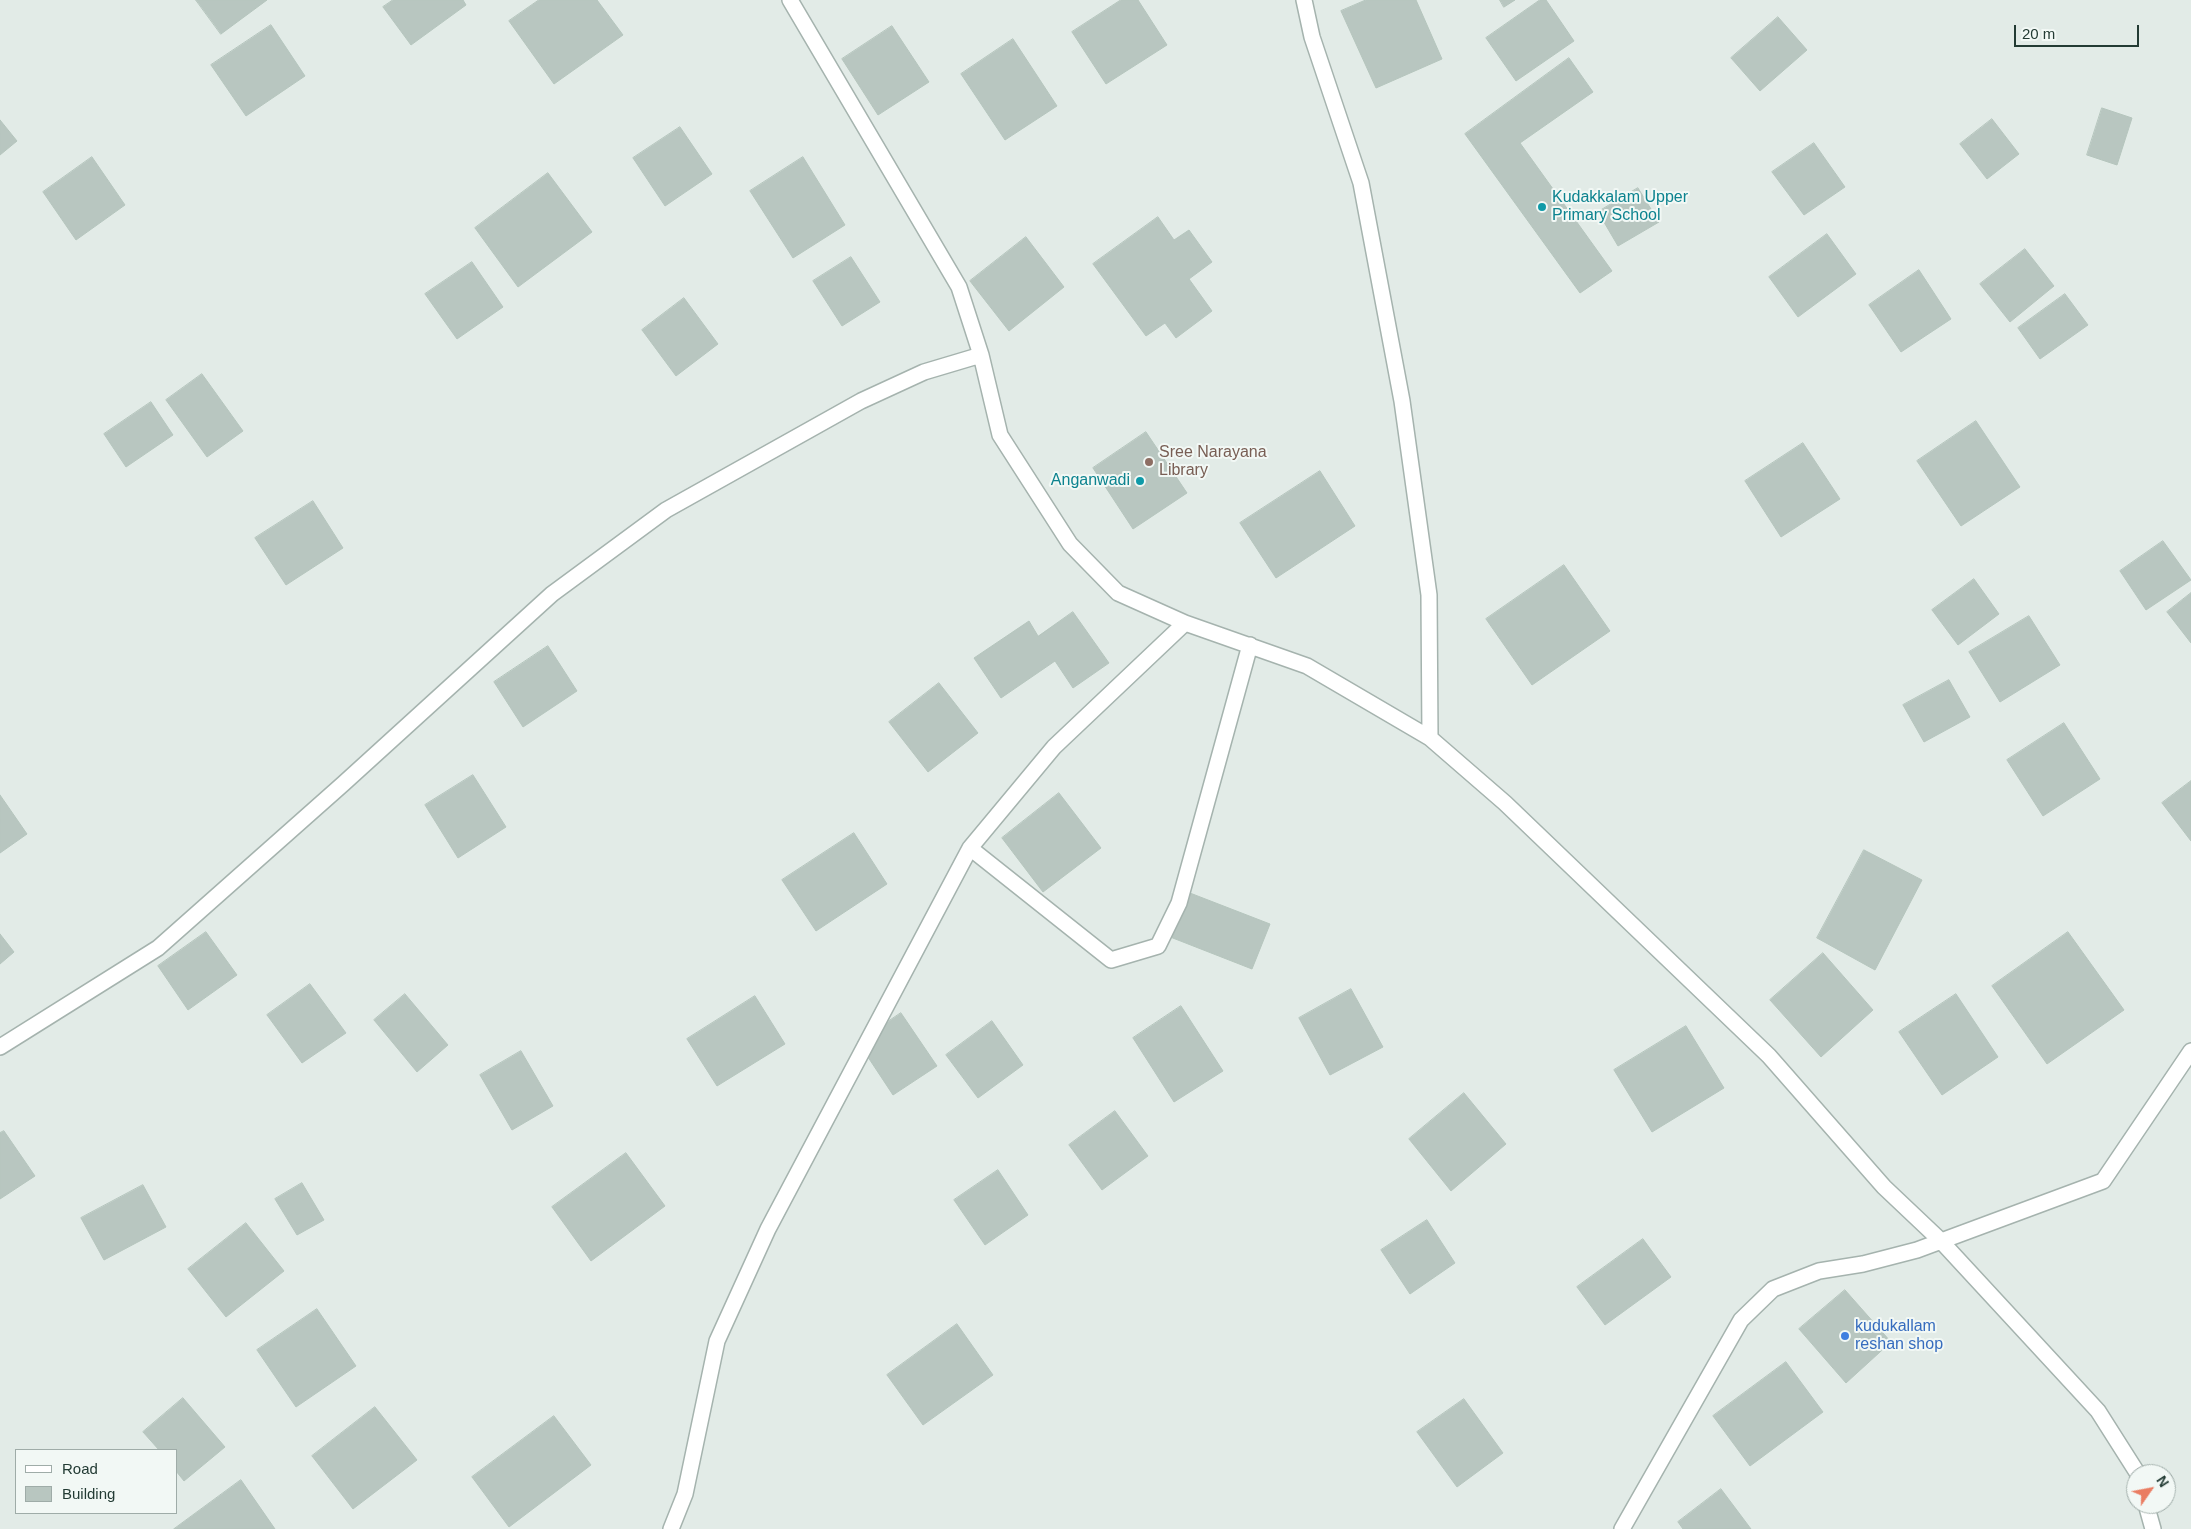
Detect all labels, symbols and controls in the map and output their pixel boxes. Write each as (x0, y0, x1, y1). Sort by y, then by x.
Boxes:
scale bar (2016, 15, 2141, 47)
text: 20 m (2022, 25, 2055, 42)
place label: Kudakkalam Upper Primary School (1552, 188, 1688, 226)
marker: Kudakkalam Upper Primary School (1536, 201, 1548, 213)
place label: Sree Narayana Library (1159, 443, 1267, 481)
marker: Sree Narayana Library (1143, 456, 1155, 468)
place label: Anganwadi (1051, 471, 1130, 491)
marker: Anganwadi (1134, 475, 1146, 487)
place label: kudukallam reshan shop (1855, 1317, 1943, 1355)
marker: kudukallam reshan shop (1839, 1330, 1851, 1342)
legend (15, 1449, 178, 1514)
text: Road (62, 1460, 98, 1477)
north arrow (2126, 1464, 2176, 1514)
text: N (2153, 1473, 2172, 1490)
text: Building (62, 1485, 115, 1502)

